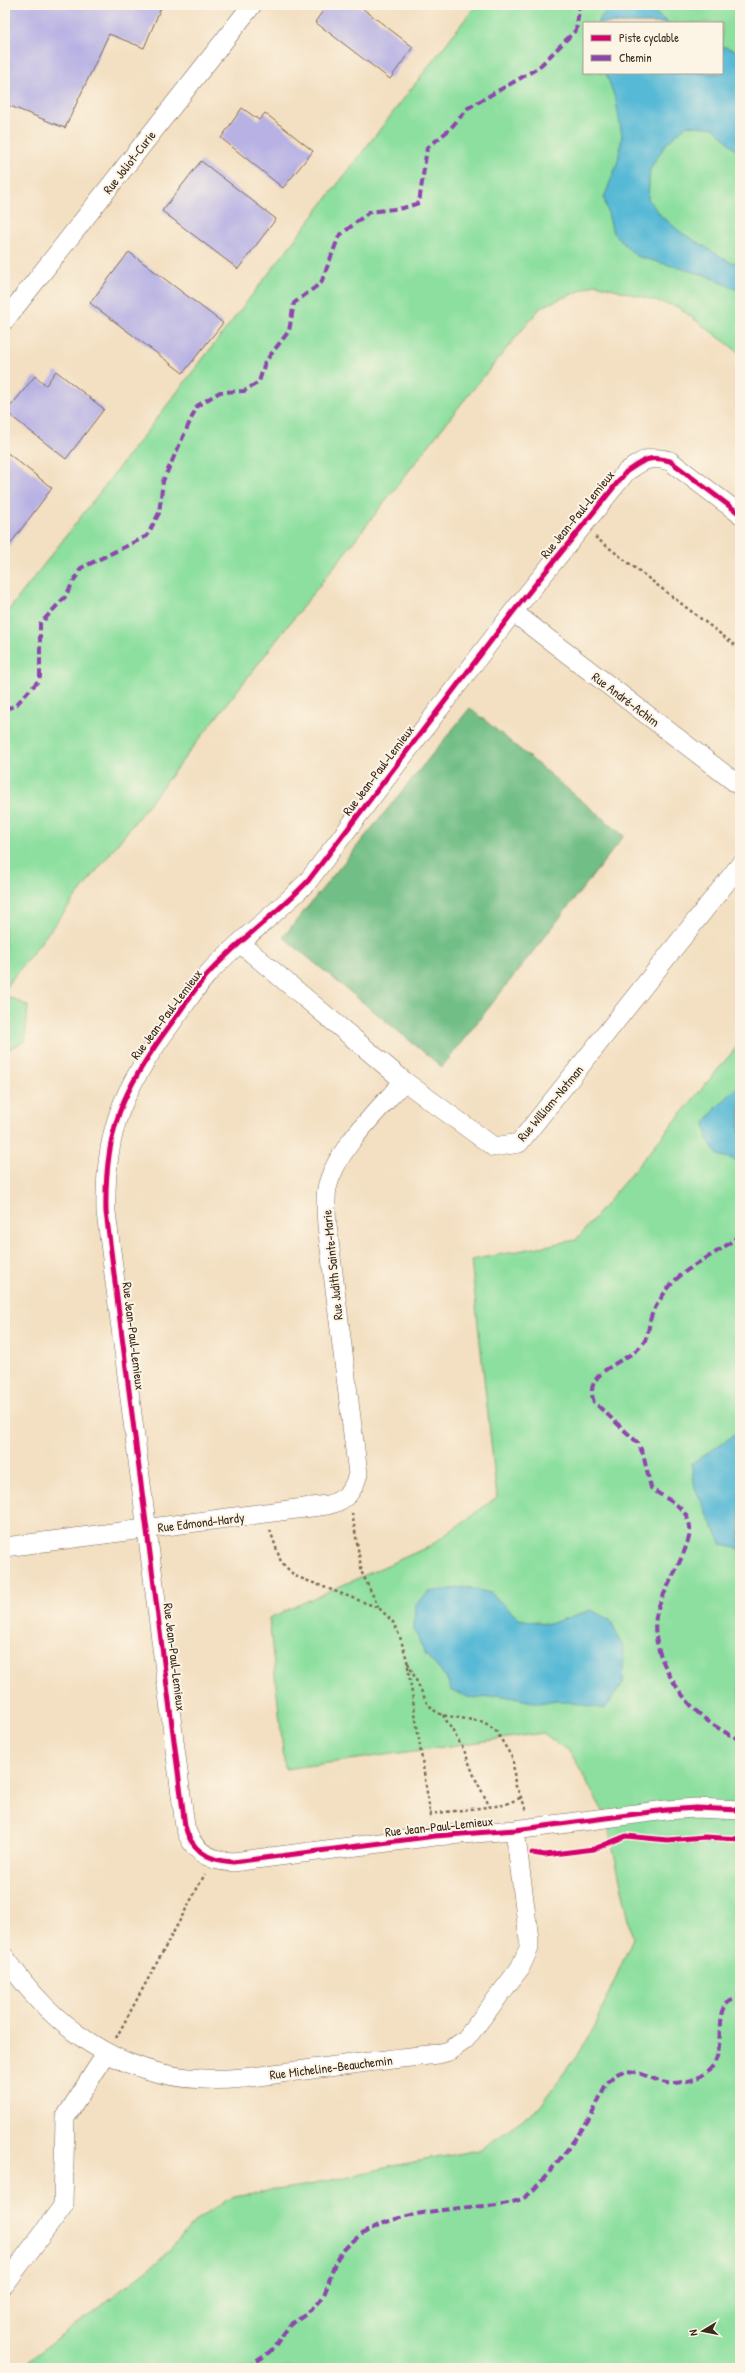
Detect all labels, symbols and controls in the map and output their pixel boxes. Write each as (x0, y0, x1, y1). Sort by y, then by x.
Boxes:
legend (583, 22, 723, 74)
text: Piste cyclable (619, 29, 679, 46)
text: Chemin (619, 49, 652, 66)
street label: Rue Joliot-Curie (98, 126, 160, 198)
street label: Rue Jean-Paul-Lemieux (536, 466, 618, 562)
street label: Rue André-Achim (588, 668, 664, 731)
street label: Rue Jean-Paul-Lemieux (338, 721, 418, 819)
street label: Rue Jean-Paul-Lemieux (126, 965, 206, 1063)
street label: Rue William-Notman (513, 1061, 587, 1145)
street label: Rue Judith Sainte-Marie (317, 1209, 347, 1321)
street label: Rue Jean-Paul-Lemieux (118, 1281, 150, 1391)
street label: Rue Edmond-Hardy (157, 1508, 246, 1536)
street label: Rue Jean-Paul-Lemieux (159, 1602, 191, 1712)
street label: Rue Jean-Paul-Lemieux (384, 1811, 494, 1841)
street label: Rue Micheline-Beauchemin (269, 2051, 394, 2083)
north arrow (683, 2311, 723, 2351)
text: N (686, 2328, 701, 2337)

